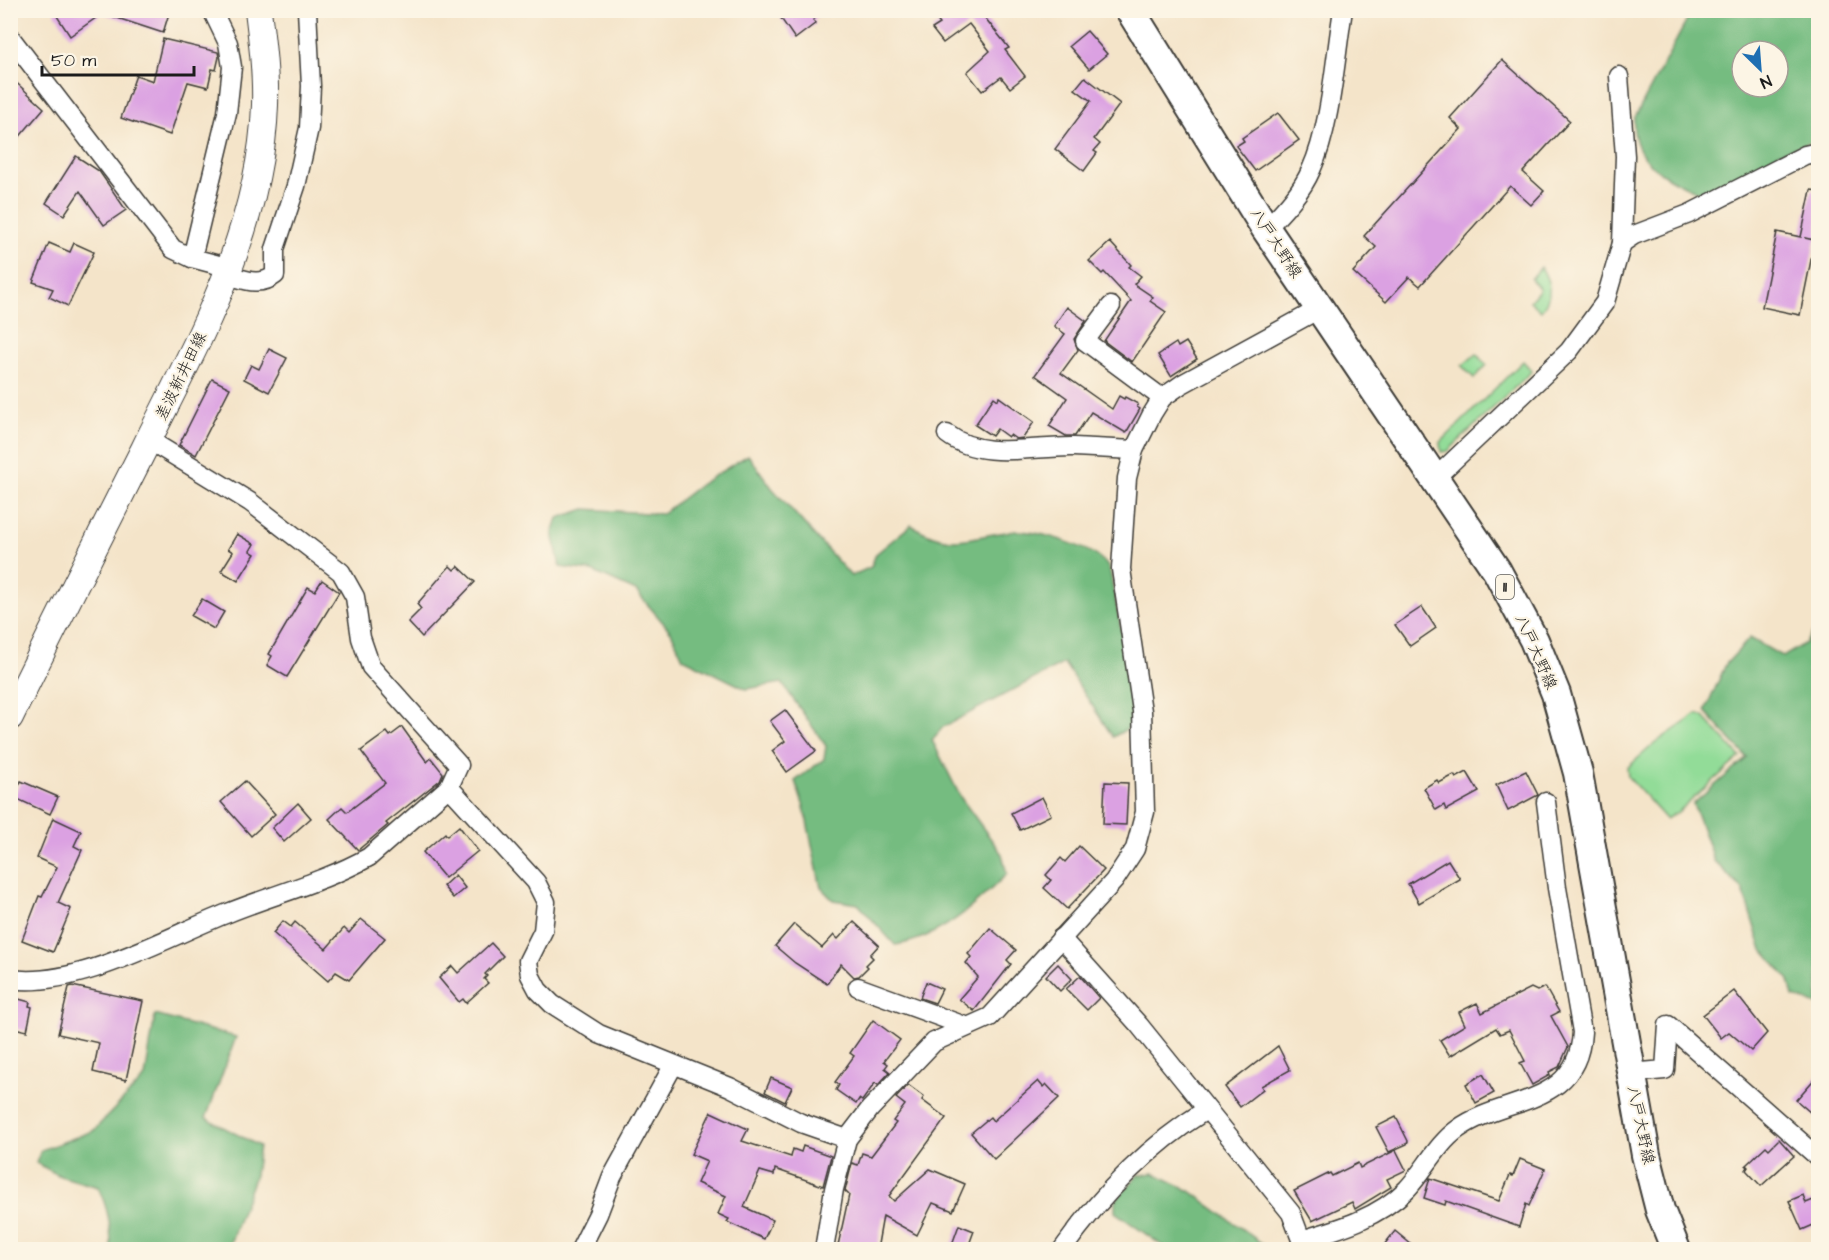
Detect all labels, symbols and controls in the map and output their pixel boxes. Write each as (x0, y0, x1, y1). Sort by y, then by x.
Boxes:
scale bar (42, 39, 194, 77)
north arrow (1730, 39, 1790, 99)
text: 50 m (51, 48, 96, 73)
text: N (1757, 70, 1775, 94)
street label: 八戸大野線 (1245, 203, 1307, 283)
street label: 差波新井田線 (150, 328, 212, 424)
road number: 11 (1496, 575, 1514, 599)
street label: 八戸大野線 (1510, 611, 1562, 693)
street label: 八戸大野線 (1622, 1084, 1660, 1166)

